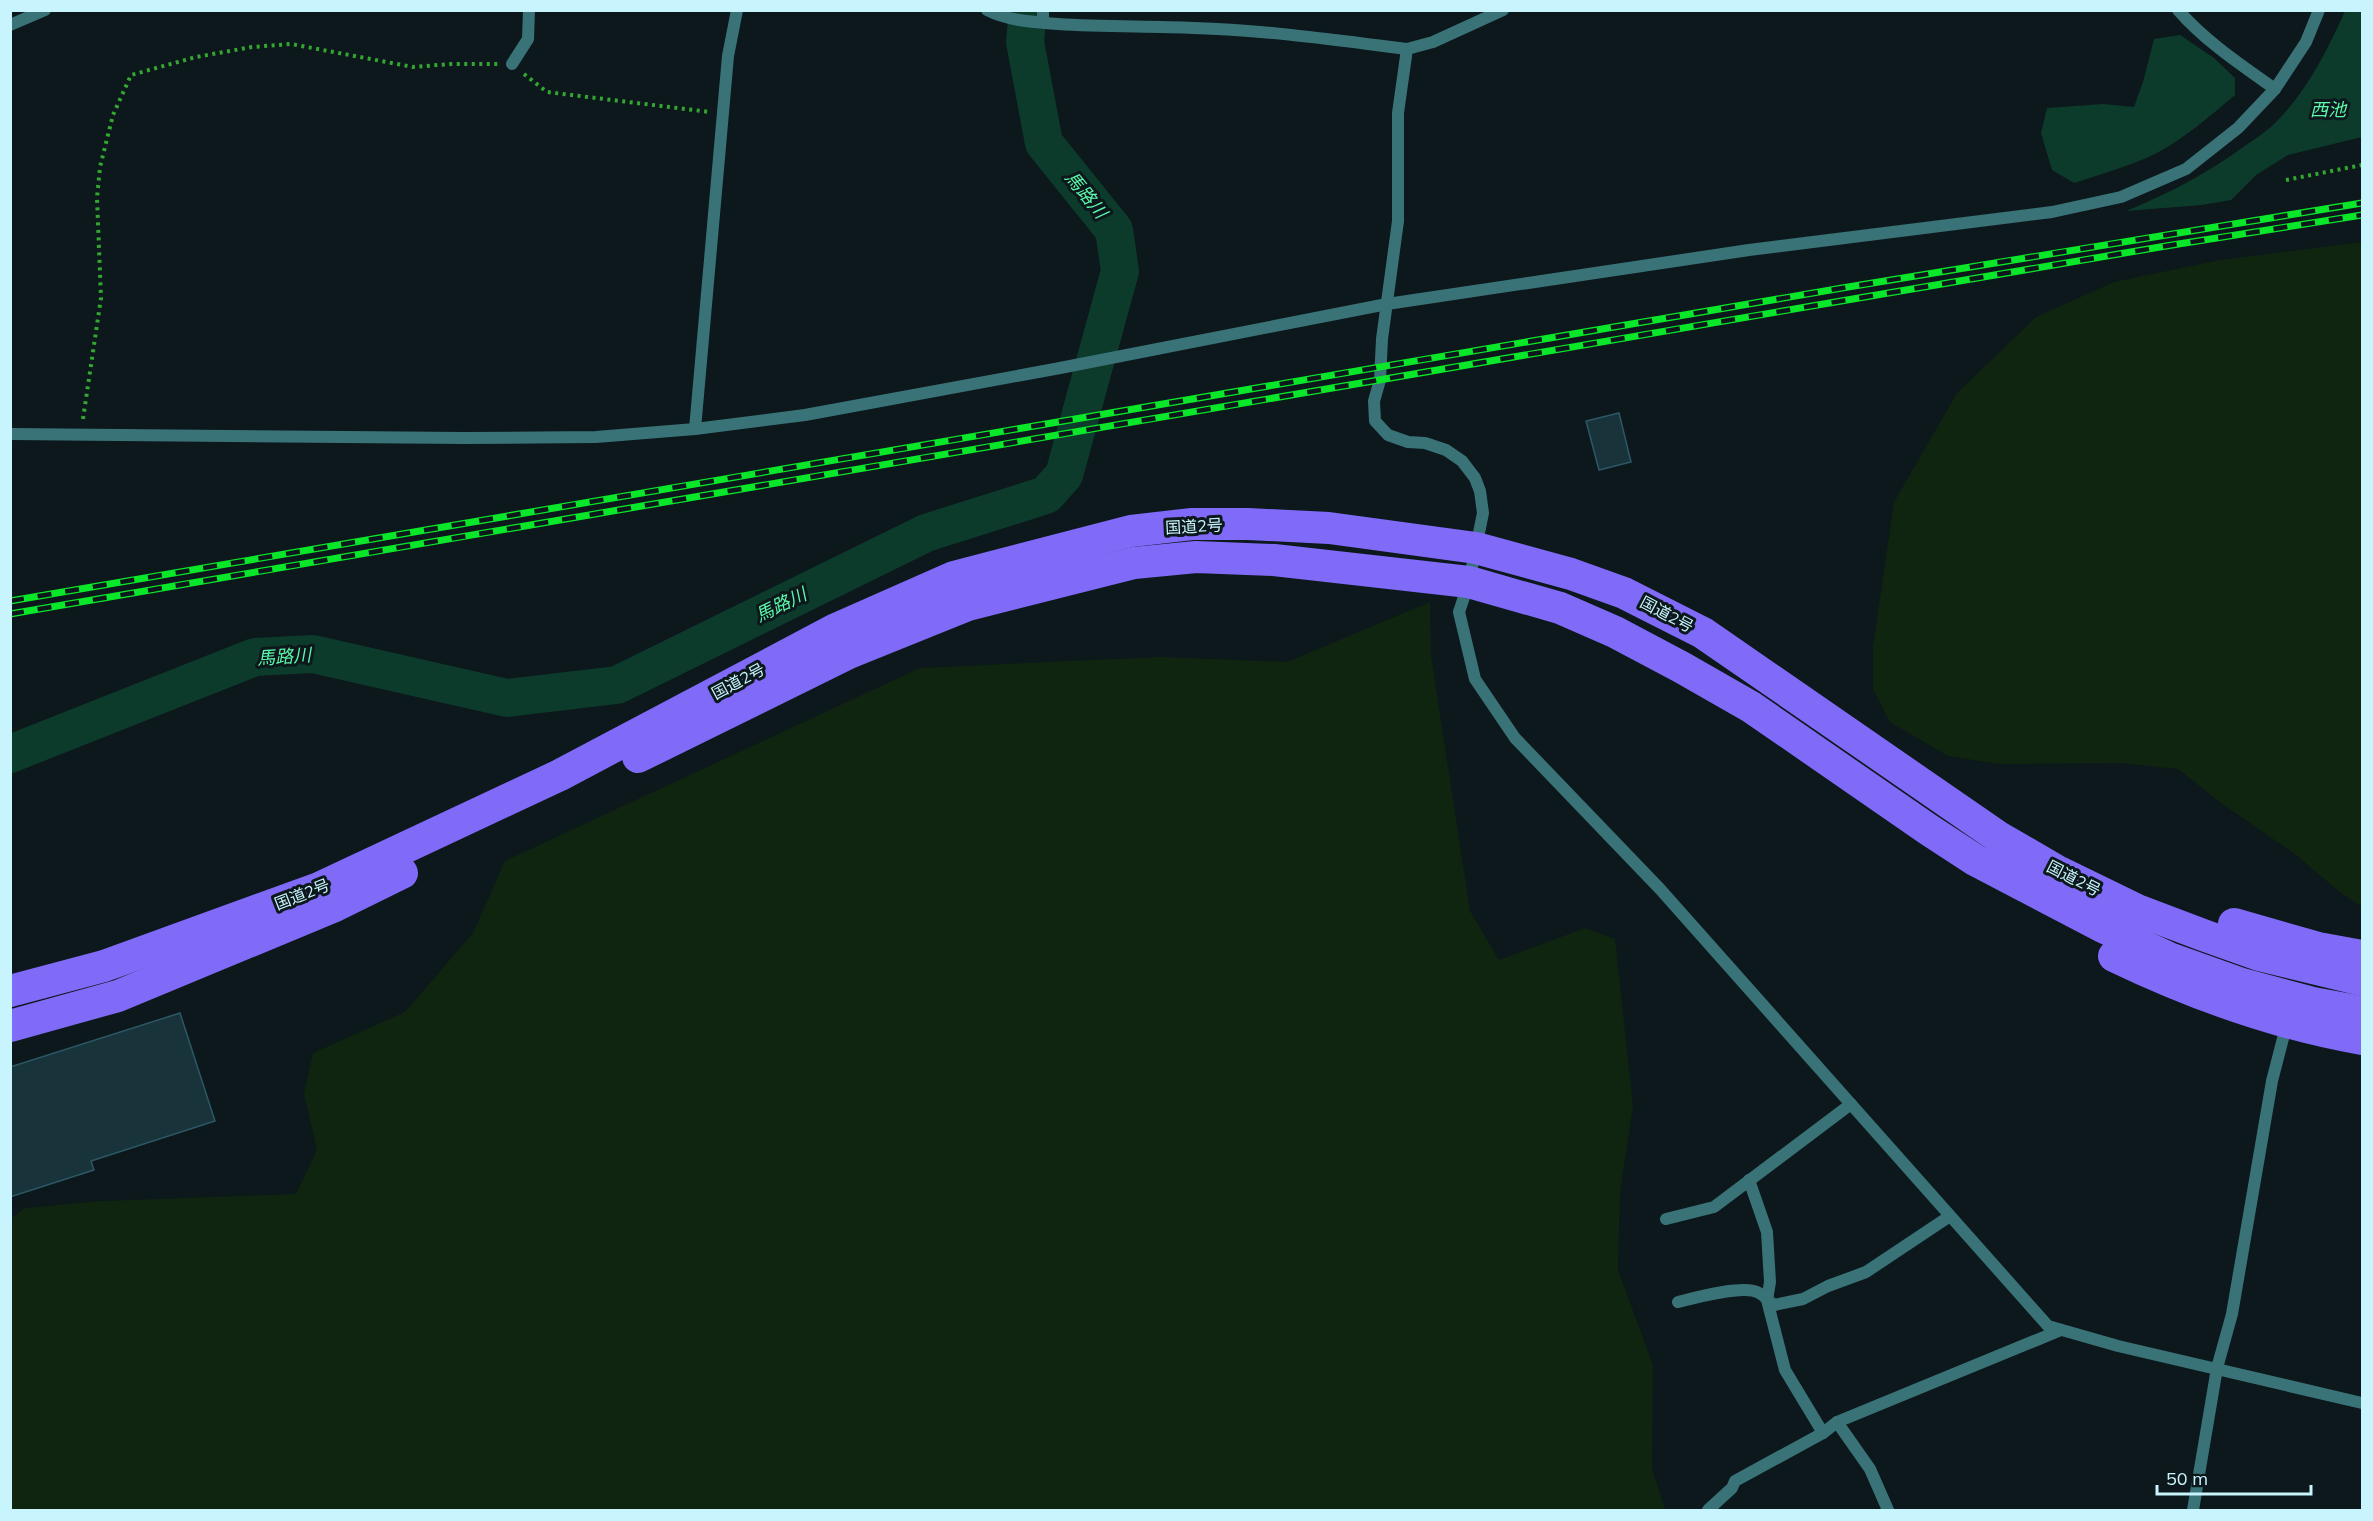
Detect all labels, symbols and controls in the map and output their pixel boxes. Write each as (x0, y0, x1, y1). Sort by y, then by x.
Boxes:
water label: 西池 (2310, 98, 2348, 121)
water label: 馬路川 (1060, 166, 1114, 224)
street label: 国道2号 (1165, 515, 1223, 537)
water label: 馬路川 (751, 582, 812, 627)
street label: 国道2号 (1637, 592, 1697, 636)
water label: 馬路川 (256, 643, 314, 670)
street label: 国道2号 (708, 659, 768, 703)
street label: 国道2号 (2044, 856, 2104, 900)
street label: 国道2号 (272, 874, 332, 914)
scale bar (2157, 1458, 2312, 1496)
text: 50 m (2166, 1467, 2208, 1490)

